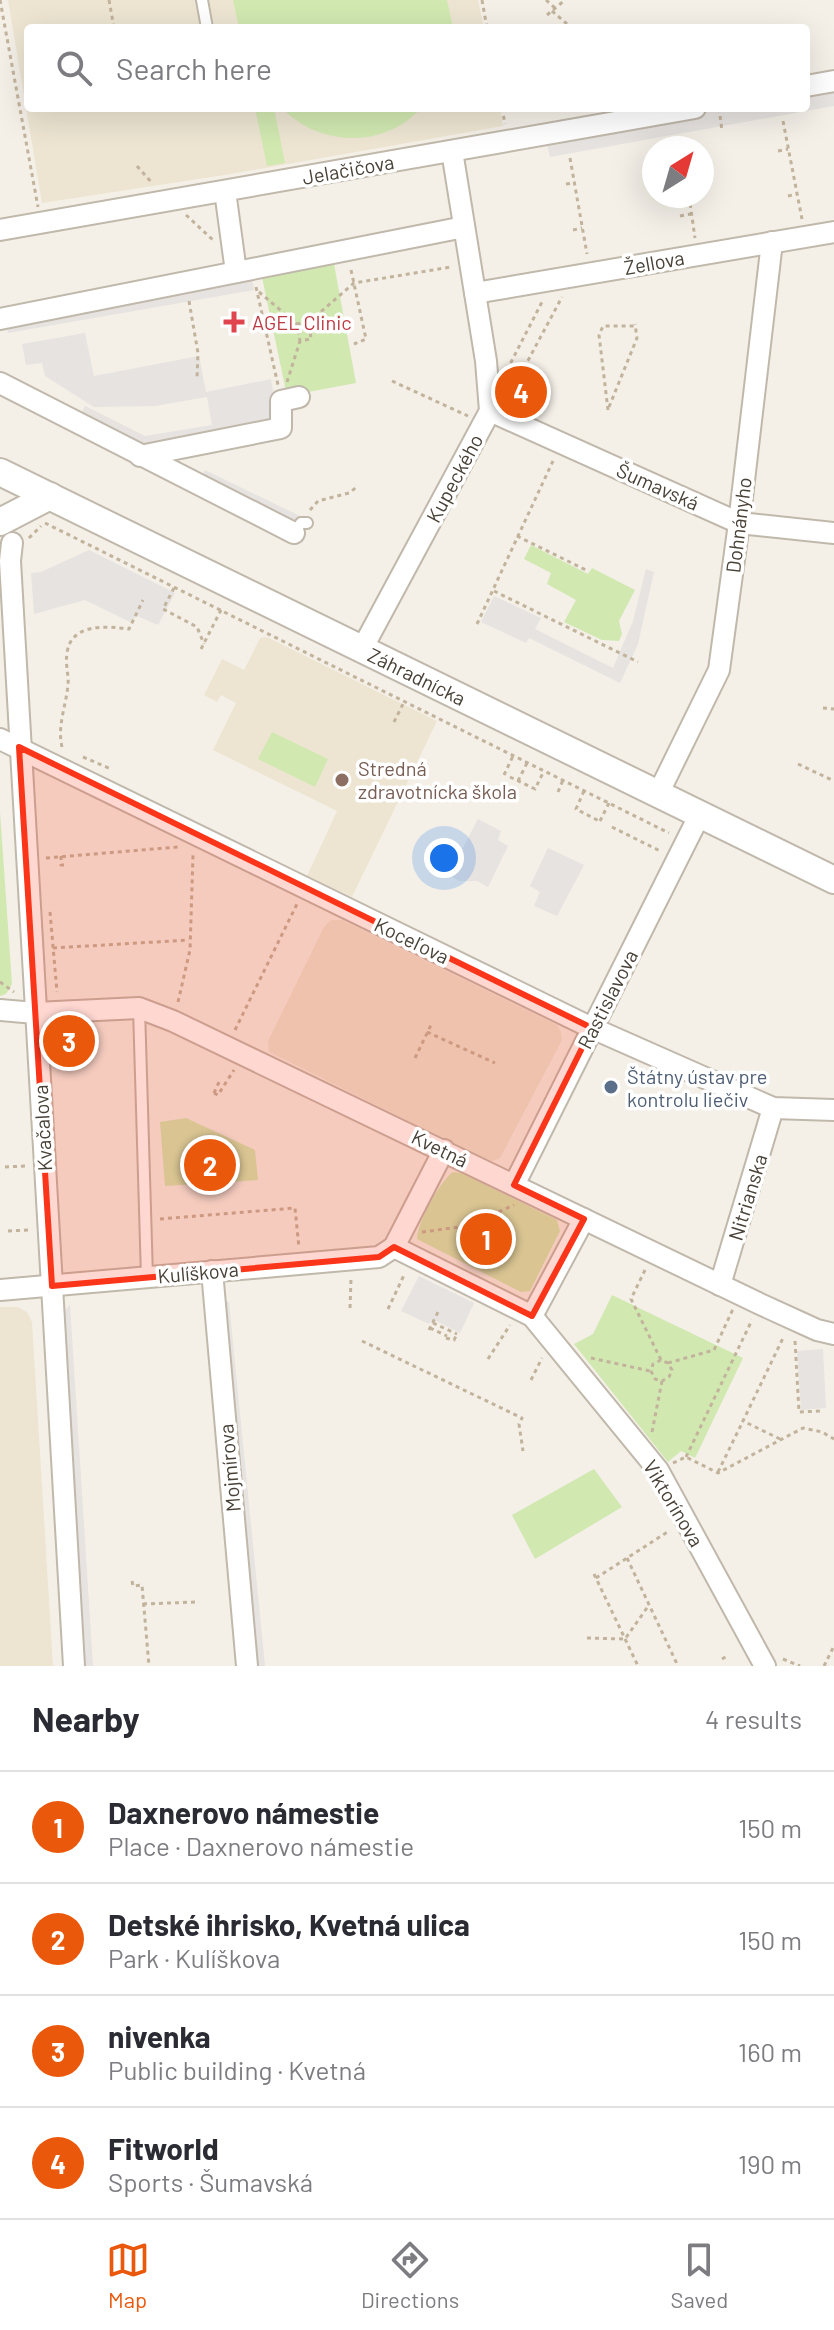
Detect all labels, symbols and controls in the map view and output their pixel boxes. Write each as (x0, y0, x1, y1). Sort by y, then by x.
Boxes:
search box (24, 24, 810, 112)
icon: search (52, 46, 96, 90)
text: Search here (116, 50, 272, 86)
north arrow (642, 136, 714, 208)
street label: Jelačičova (300, 149, 396, 189)
street label: Žellova (622, 245, 686, 279)
place label: AGEL Clinic (252, 310, 352, 334)
marker: AGEL Clinic (223, 311, 245, 333)
pin: 4 (495, 362, 547, 422)
street label: Kupeckého (421, 430, 487, 526)
street label: Šumavská (613, 457, 703, 515)
street label: Dohnányho (720, 476, 756, 574)
street label: Záhradnícka (364, 642, 470, 710)
place label: Stredná zdravotnícka škola (358, 756, 517, 803)
marker: Stredná zdravotnícka škola (333, 771, 351, 789)
your location (424, 838, 464, 878)
street label: Koceľova (371, 912, 453, 968)
street label: Rastislavova (572, 945, 642, 1053)
pin: 3 (43, 1011, 95, 1071)
place label: Štátny ústav pre kontrolu liečiv (627, 1064, 767, 1111)
marker: Štátny ústav pre kontrolu liečiv (602, 1078, 620, 1096)
street label: Kvačalova (28, 1084, 56, 1172)
street label: Kvetná (408, 1124, 472, 1172)
pin: 2 (184, 1135, 236, 1195)
street label: Nitrianska (723, 1151, 771, 1243)
pin: 1 (460, 1209, 512, 1269)
street label: Kulíškova (157, 1257, 239, 1287)
street label: Mojmírova (213, 1423, 245, 1513)
street label: Viktorínova (639, 1455, 709, 1551)
text: Nearby (32, 1698, 140, 1739)
text: 4 results (705, 1703, 802, 1734)
text: Daxnerovo námestie (108, 1794, 379, 1830)
text: 1 (53, 1812, 63, 1843)
text: 150 m (738, 1812, 802, 1843)
text: Place · Daxnerovo námestie (108, 1830, 414, 1861)
text: Detské ihrisko, Kvetná ulica (108, 1906, 470, 1942)
text: 2 (51, 1924, 65, 1955)
text: 150 m (738, 1924, 802, 1955)
text: Park · Kulíškova (108, 1942, 280, 1973)
text: nivenka (108, 2018, 211, 2054)
text: 3 (51, 2036, 65, 2067)
text: 160 m (738, 2036, 802, 2067)
text: Public building · Kvetná (108, 2054, 366, 2085)
text: Fitworld (108, 2130, 219, 2166)
text: 4 (50, 2148, 66, 2179)
text: 190 m (738, 2148, 802, 2179)
text: Sports · Šumavská (108, 2166, 313, 2197)
tab: Map (106, 2238, 150, 2312)
tab: Directions (361, 2238, 459, 2312)
tab: Saved (671, 2238, 728, 2312)

